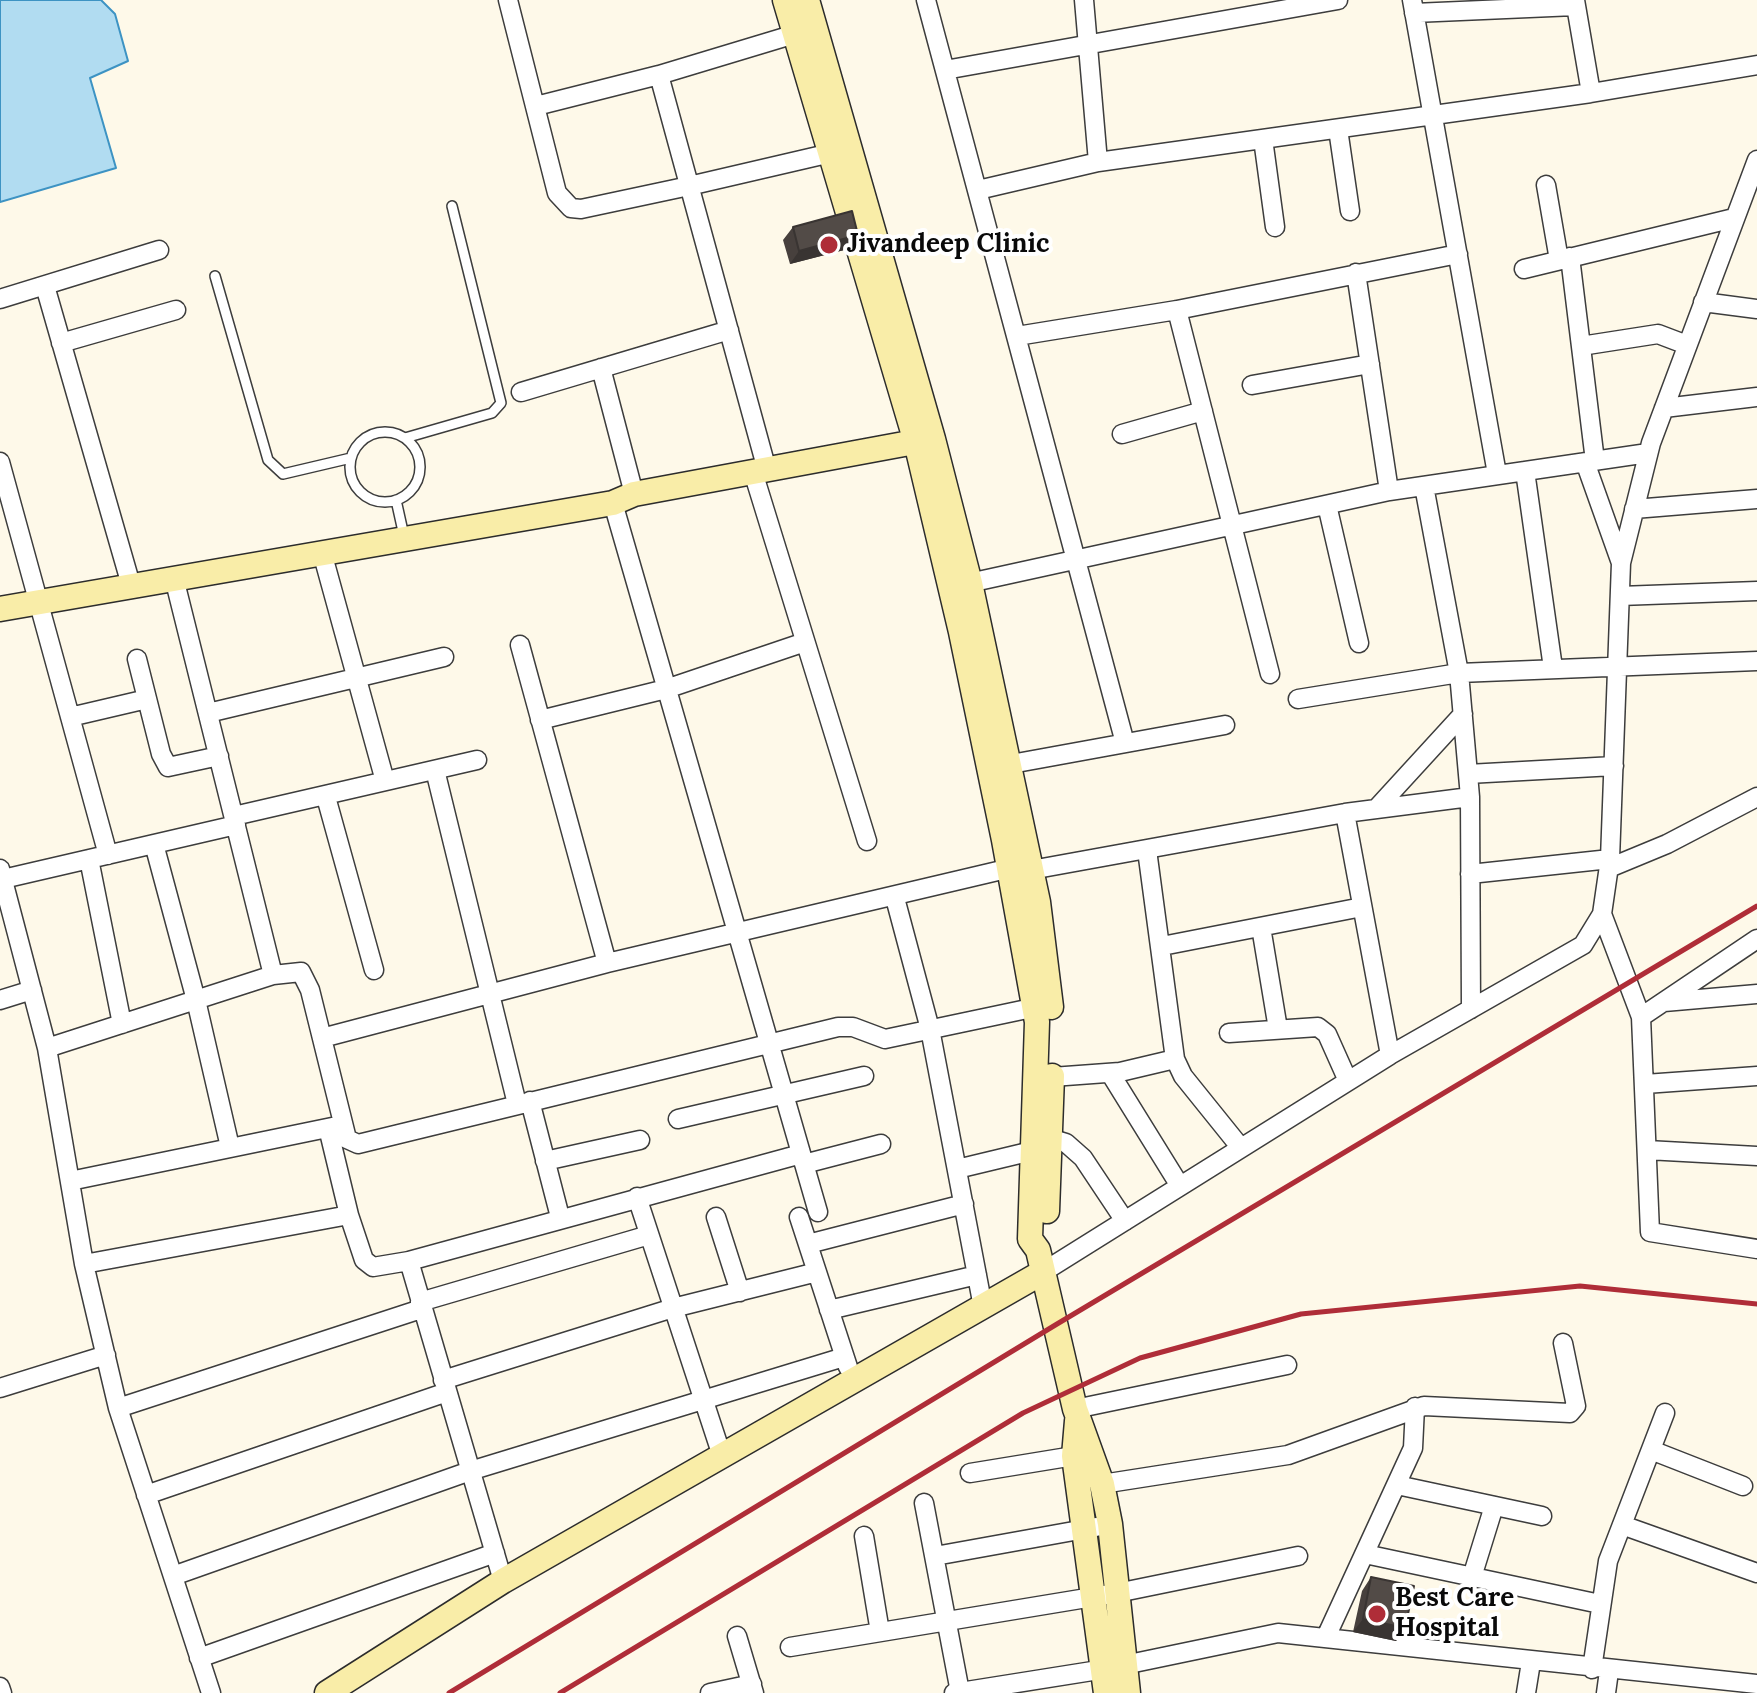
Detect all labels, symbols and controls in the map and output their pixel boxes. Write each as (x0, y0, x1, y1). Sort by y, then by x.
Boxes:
place label: Jivandeep Clinic (847, 229, 1050, 261)
marker: Jivandeep Clinic (818, 234, 840, 256)
place label: Best Care Hospital (1395, 1583, 1514, 1644)
marker: Best Care Hospital (1366, 1603, 1388, 1625)

